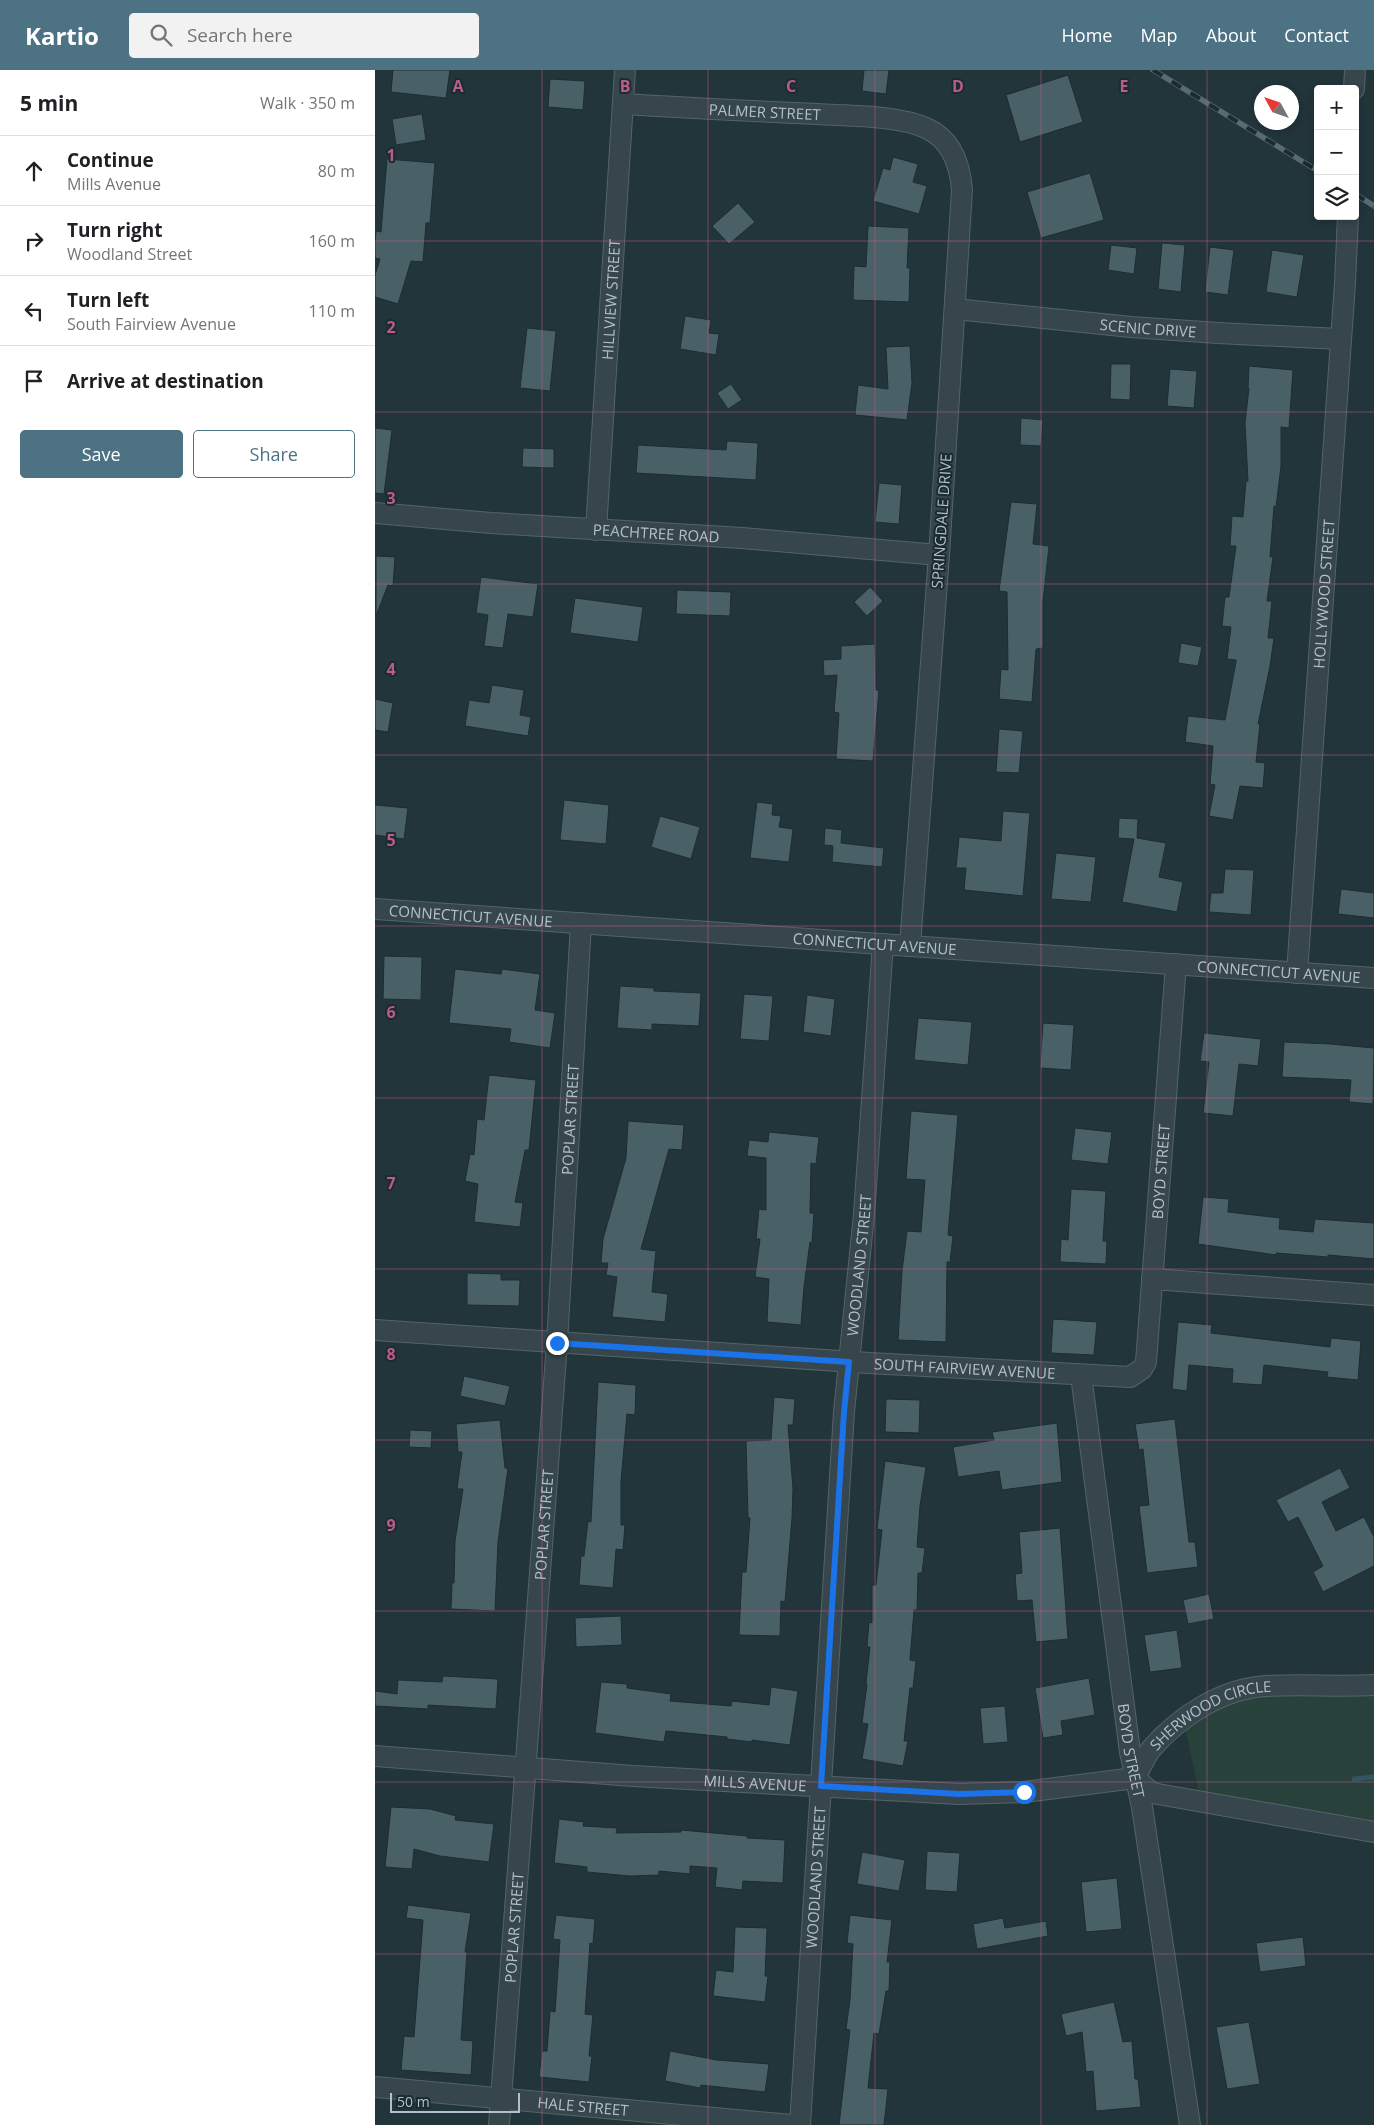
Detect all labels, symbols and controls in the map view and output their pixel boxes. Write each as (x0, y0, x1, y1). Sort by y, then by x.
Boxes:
search box (129, 13, 479, 58)
text: Kartio (25, 19, 99, 52)
icon: search (147, 21, 175, 49)
text: Search here (187, 22, 293, 48)
text: Home (1062, 23, 1112, 47)
text: Map (1140, 23, 1178, 47)
text: About (1206, 23, 1256, 47)
text: Contact (1284, 23, 1349, 47)
text: A (452, 75, 464, 97)
text: B (620, 75, 630, 97)
text: C (786, 75, 796, 97)
text: D (952, 75, 964, 97)
text: E (1120, 75, 1129, 97)
north arrow (1254, 85, 1299, 130)
map controls (1314, 85, 1359, 220)
button: + (1314, 85, 1359, 130)
text: 5 min (20, 89, 78, 117)
text: Walk · 350 m (260, 92, 355, 114)
street label: PALMER STREET (708, 99, 822, 124)
button: − (1314, 130, 1359, 175)
text: 1 (386, 144, 396, 166)
text: Continue (67, 147, 154, 173)
icon: ahead (20, 157, 48, 185)
text: 80 m (318, 160, 355, 182)
text: Mills Avenue (67, 173, 161, 195)
button: layers (1314, 175, 1359, 220)
text: Turn right (67, 217, 162, 243)
icon: right (20, 227, 48, 255)
text: 160 m (309, 230, 355, 252)
street label: HILLVIEW STREET (597, 238, 624, 360)
text: Woodland Street (67, 243, 192, 265)
text: Turn left (67, 287, 149, 313)
icon: left (20, 297, 48, 325)
text: 110 m (309, 300, 355, 322)
text: South Fairview Avenue (67, 313, 236, 335)
street label: SCENIC DRIVE (1099, 314, 1197, 341)
text: 2 (386, 316, 396, 338)
icon: arrive (20, 367, 48, 395)
text: Arrive at destination (67, 368, 264, 394)
button: Save (20, 430, 183, 478)
button: Share (193, 430, 355, 478)
street label: SPRINGDALE DRIVE (926, 453, 956, 589)
text: 3 (386, 487, 396, 509)
street label: HOLLYWOOD STREET (1308, 518, 1339, 669)
street label: PEACHTREE ROAD (592, 519, 720, 547)
text: 4 (386, 658, 396, 680)
text: 5 (386, 829, 396, 851)
street label: CONNECTICUT AVENUE (388, 900, 553, 931)
street label: CONNECTICUT AVENUE (792, 928, 957, 959)
street label: CONNECTICUT AVENUE (1196, 956, 1361, 987)
text: 6 (386, 1001, 396, 1023)
street label: POPLAR STREET (557, 1063, 583, 1175)
street label: BOYD STREET (1147, 1123, 1174, 1220)
text: 7 (386, 1172, 396, 1194)
street label: WOODLAND STREET (842, 1193, 875, 1337)
route end (546, 1332, 569, 1355)
text: 8 (386, 1343, 396, 1365)
street label: SOUTH FAIRVIEW AVENUE (874, 1353, 1056, 1383)
street label: POPLAR STREET (529, 1468, 558, 1581)
text: 9 (386, 1514, 396, 1536)
street label: SHERWOOD CIRCLE (1145, 1676, 1272, 1754)
street label: BOYD STREET (1114, 1702, 1150, 1800)
street label: MILLS AVENUE (703, 1770, 807, 1796)
route start (1013, 1781, 1036, 1804)
street label: WOODLAND STREET (801, 1805, 830, 1949)
street label: POPLAR STREET (500, 1871, 528, 1984)
scale bar (390, 2090, 520, 2113)
text: 50 m (397, 2092, 430, 2111)
street label: HALE STREET (537, 2092, 630, 2120)

